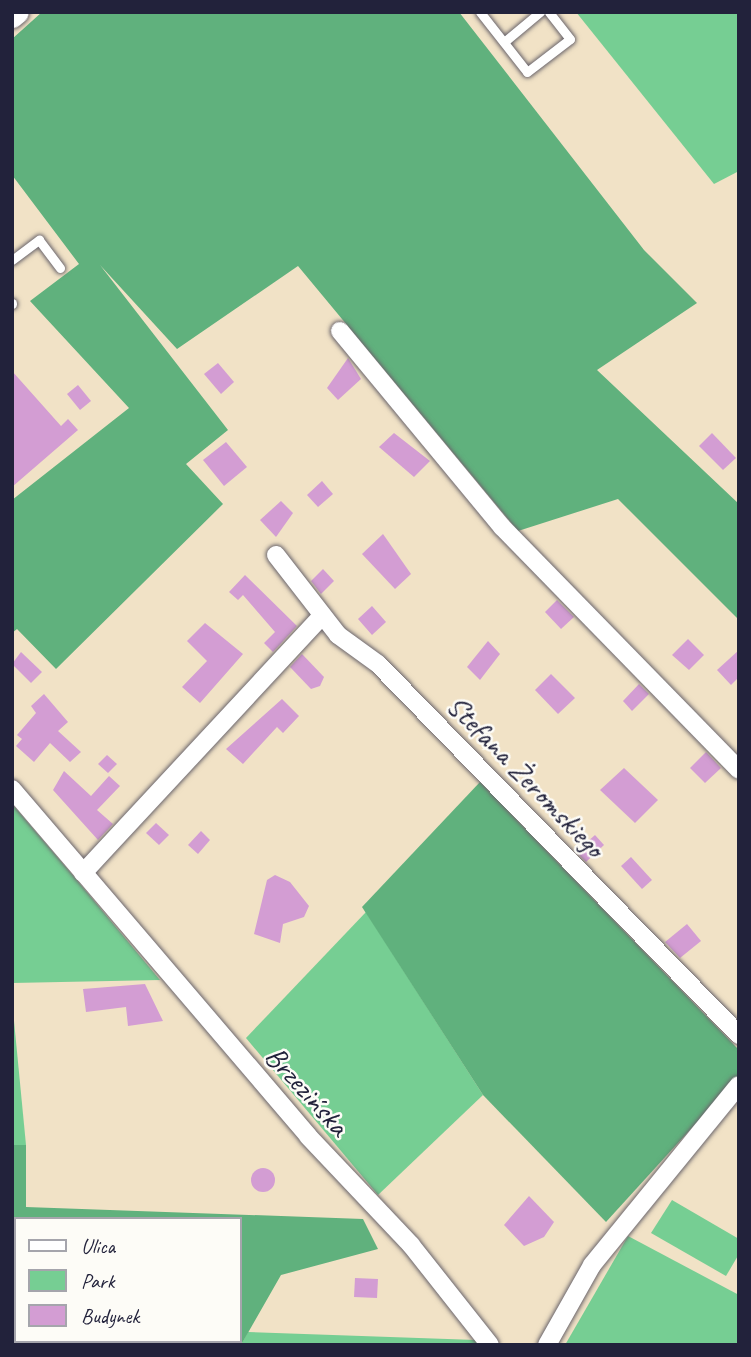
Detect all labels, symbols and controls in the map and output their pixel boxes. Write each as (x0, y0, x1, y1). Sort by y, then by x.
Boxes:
street label: Stefana Żeromskiego (440, 687, 612, 865)
street label: Brzezińska (257, 1039, 357, 1143)
legend (14, 1217, 242, 1343)
text: Ulica (81, 1233, 115, 1259)
text: Park (81, 1268, 114, 1294)
text: Budynek (81, 1303, 139, 1329)

